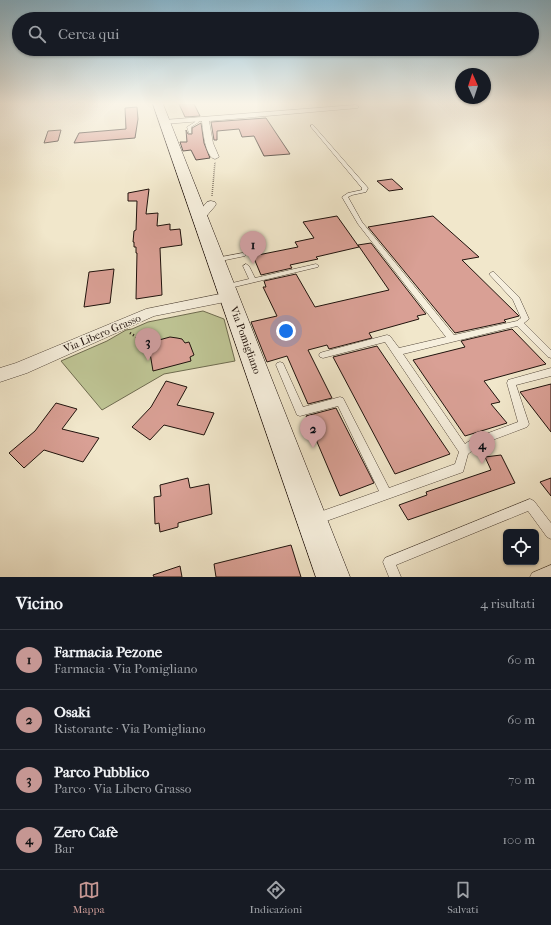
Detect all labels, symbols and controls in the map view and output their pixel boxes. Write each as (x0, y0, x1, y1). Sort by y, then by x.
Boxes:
search box (12, 12, 539, 56)
icon: search (26, 23, 48, 45)
text: Cerca qui (58, 25, 119, 43)
north arrow (455, 68, 491, 104)
pin: 1 (240, 231, 266, 264)
street label: Via Pomigliano (227, 304, 264, 376)
street label: Via Libero Grasso (61, 311, 143, 356)
your location (276, 321, 296, 341)
pin: 3 (135, 328, 161, 361)
pin: 2 (300, 415, 326, 448)
pin: 4 (469, 431, 495, 464)
map controls (503, 529, 539, 565)
button: locate (503, 529, 539, 565)
text: Vicino (16, 593, 63, 613)
text: 4 risultati (480, 596, 535, 611)
text: Farmacia Pezone (54, 643, 162, 661)
text: 1 (27, 652, 31, 667)
text: 60 m (507, 652, 535, 667)
text: Farmacia · Via Pomigliano (54, 661, 197, 676)
text: Osaki (54, 703, 91, 721)
text: 2 (26, 712, 32, 727)
text: 60 m (507, 712, 535, 727)
text: Ristorante · Via Pomigliano (54, 721, 206, 736)
text: Parco Pubblico (54, 763, 149, 781)
text: 3 (26, 772, 32, 787)
text: 70 m (508, 772, 535, 787)
text: Parco · Via Libero Grasso (54, 781, 191, 796)
text: Zero Cafè (54, 823, 118, 841)
text: 4 (25, 832, 33, 847)
text: 100 m (502, 832, 535, 847)
text: Bar (54, 841, 74, 856)
tab: Mappa (72, 879, 105, 916)
tab: Indicazioni (249, 879, 302, 916)
tab: Salvati (447, 879, 479, 916)

